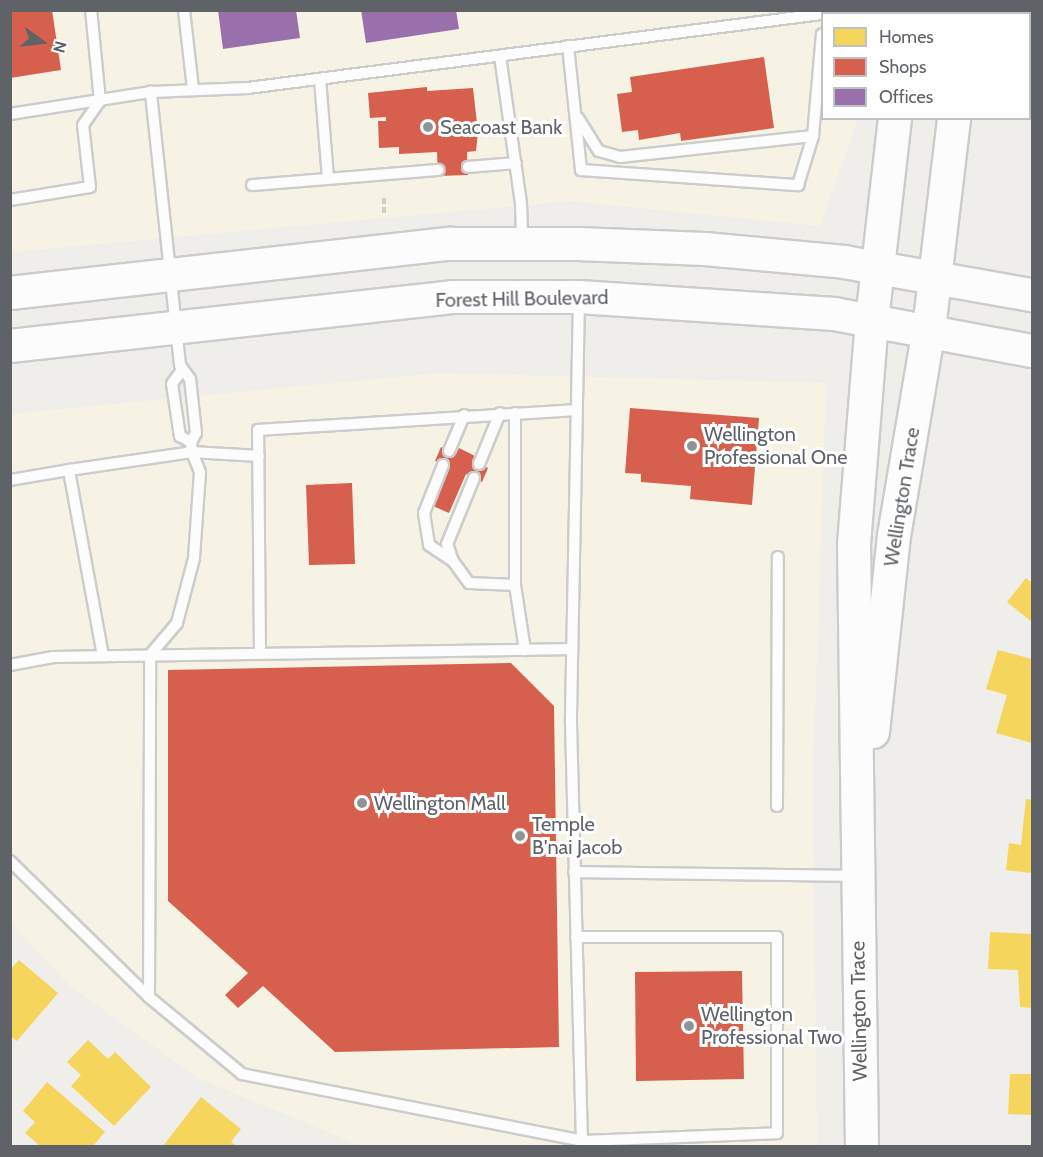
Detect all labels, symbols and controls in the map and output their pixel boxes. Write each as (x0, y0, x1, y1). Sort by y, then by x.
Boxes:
north arrow (12, 12, 72, 72)
legend (821, 12, 1031, 120)
text: Homes (879, 26, 934, 48)
text: N (49, 39, 71, 55)
text: Shops (879, 56, 927, 78)
text: Offices (879, 86, 933, 108)
place label: Seacoast Bank (440, 115, 562, 139)
marker: Seacoast Bank (421, 120, 435, 134)
street label: Forest Hill Boulevard (435, 285, 609, 313)
place label: Wellington Professional One (704, 422, 847, 469)
street label: Wellington Trace (879, 426, 925, 568)
marker: Wellington Professional One (685, 439, 699, 453)
place label: Wellington Mall (374, 791, 506, 815)
marker: Wellington Mall (355, 796, 369, 810)
place label: Temple B'nai Jacob (532, 813, 622, 860)
marker: Temple B'nai Jacob (513, 829, 527, 843)
street label: Wellington Trace (846, 941, 872, 1081)
place label: Wellington Professional Two (701, 1002, 842, 1049)
marker: Wellington Professional Two (682, 1019, 696, 1033)

